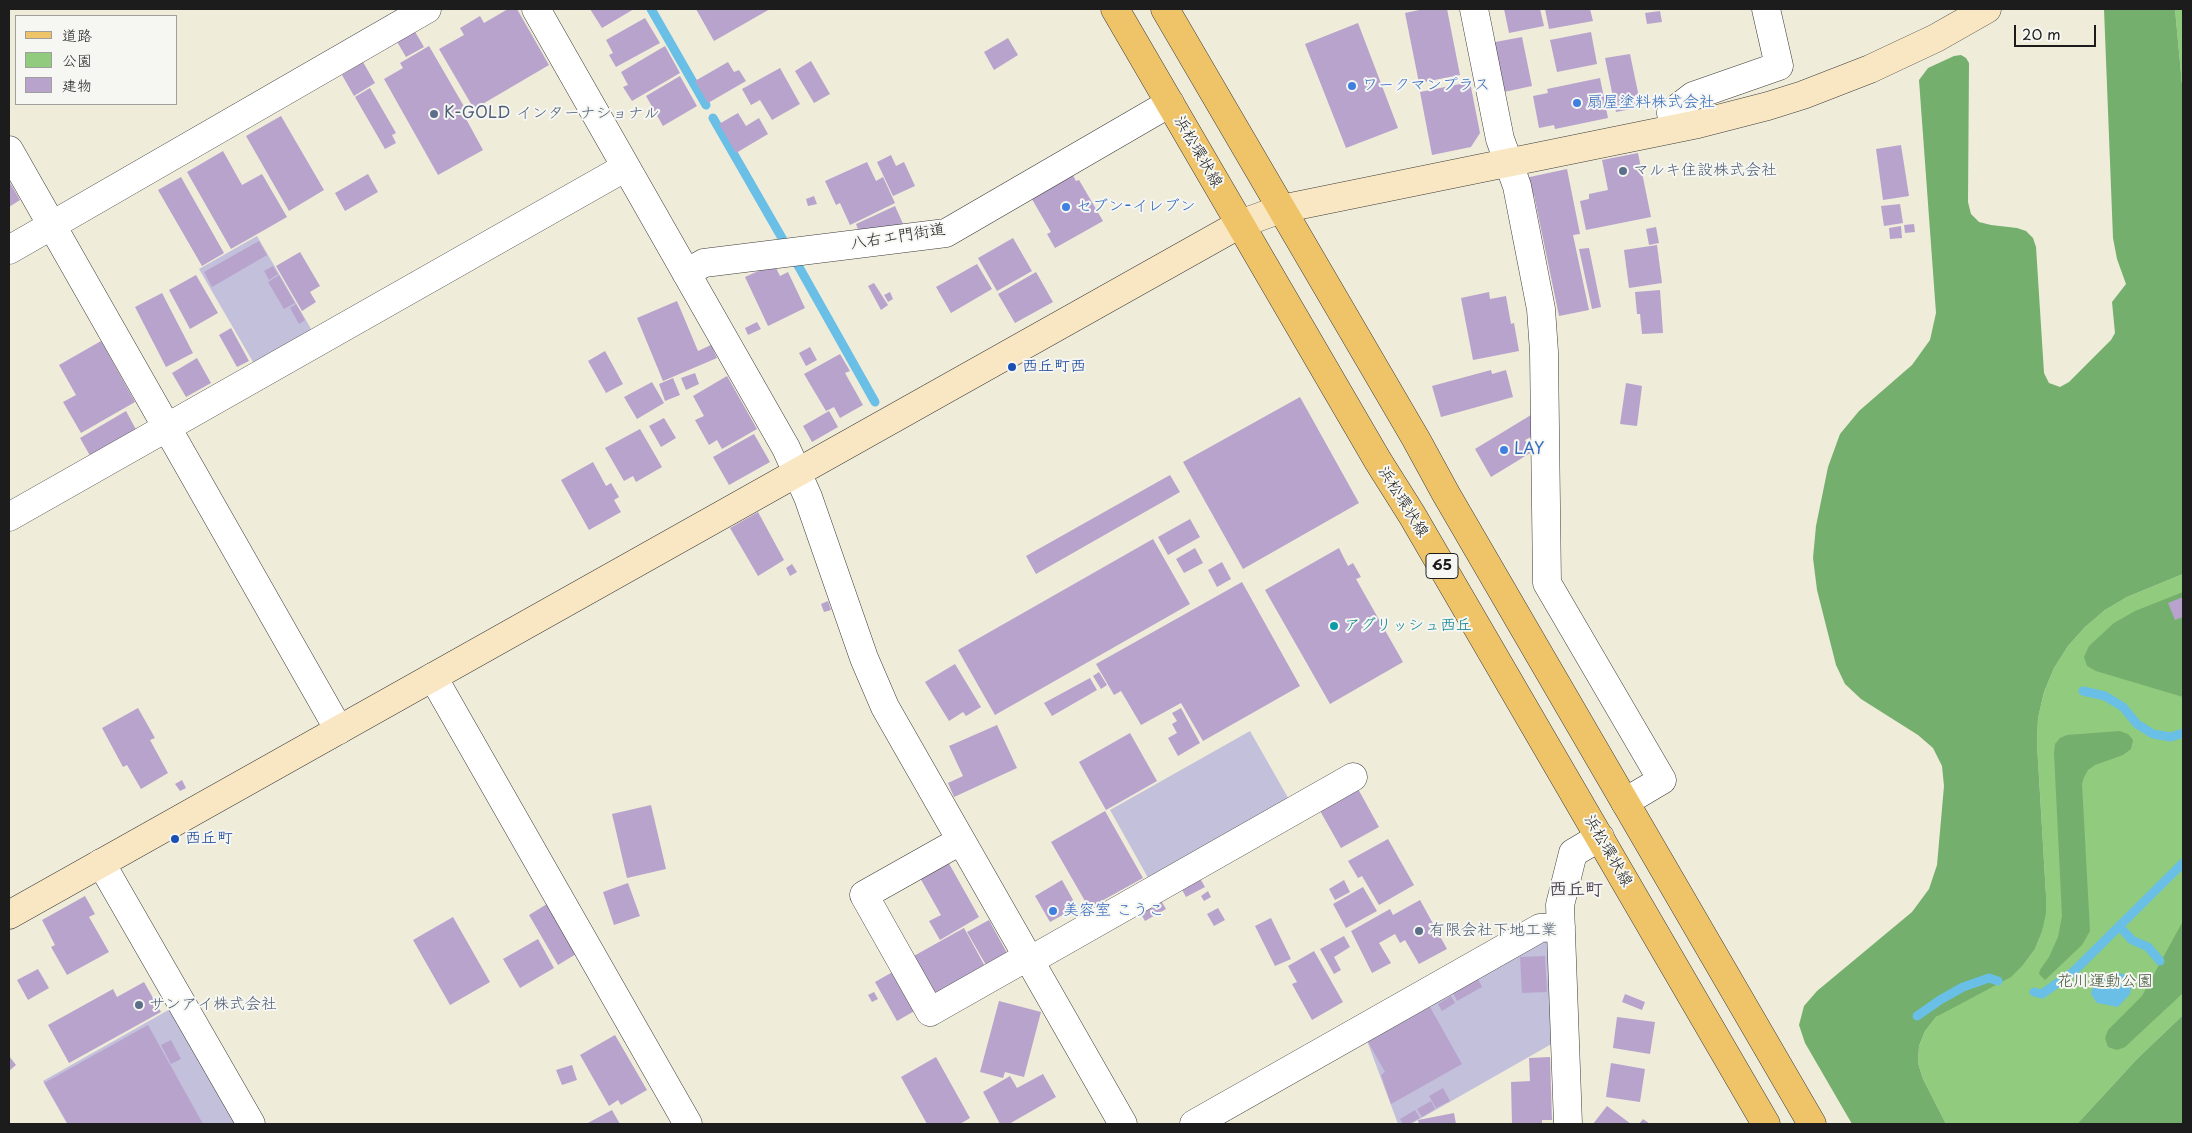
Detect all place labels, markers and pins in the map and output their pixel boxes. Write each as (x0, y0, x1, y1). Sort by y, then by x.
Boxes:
place label: ワークマンプラス (1362, 76, 1490, 96)
marker: ワークマンプラス (1346, 80, 1358, 92)
place label: 扇屋塗料株式会社 (1587, 93, 1715, 113)
marker: 扇屋塗料株式会社 (1571, 97, 1583, 109)
place label: K-GOLD インターナショナル (444, 104, 660, 124)
marker: K-GOLD インターナショナル (428, 108, 440, 120)
place label: マルキ住設株式会社 (1633, 161, 1777, 181)
marker: マルキ住設株式会社 (1617, 165, 1629, 177)
place label: セブン-イレブン (1076, 197, 1196, 217)
marker: セブン-イレブン (1060, 201, 1072, 213)
place label: 西丘町西 (1022, 357, 1086, 377)
marker: 西丘町西 (1006, 361, 1018, 373)
place label: LAY (1514, 440, 1544, 460)
marker: LAY (1498, 444, 1510, 456)
place label: アグリッシュ西丘 (1344, 616, 1472, 636)
marker: アグリッシュ西丘 (1328, 620, 1340, 632)
place label: 西丘町 (185, 829, 233, 849)
marker: 西丘町 (169, 833, 181, 845)
place label: 美容室 こうこ (1063, 901, 1164, 921)
marker: 美容室 こうこ (1047, 905, 1059, 917)
place label: 有限会社下地工業 (1429, 921, 1557, 941)
marker: 有限会社下地工業 (1413, 925, 1425, 937)
place label: サンアイ株式会社 (149, 995, 277, 1015)
marker: サンアイ株式会社 (133, 999, 145, 1011)

